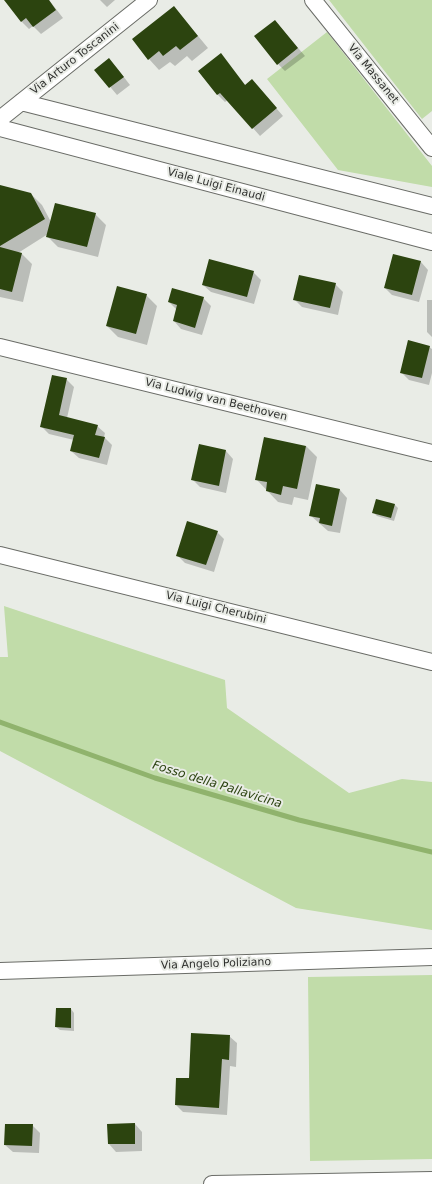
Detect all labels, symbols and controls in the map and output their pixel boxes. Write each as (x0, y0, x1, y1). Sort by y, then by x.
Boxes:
street label: Via Arturo Toscanini (28, 20, 122, 98)
street label: Via Massanet (345, 41, 401, 107)
street label: Viale Luigi Einaudi (166, 166, 266, 204)
street label: Via Ludwig van Beethoven (144, 376, 288, 424)
street label: Via Luigi Cherubini (164, 589, 268, 627)
water label: Fosso della Pallavicina (150, 758, 284, 812)
street label: Via Angelo Poliziano (161, 955, 271, 973)

